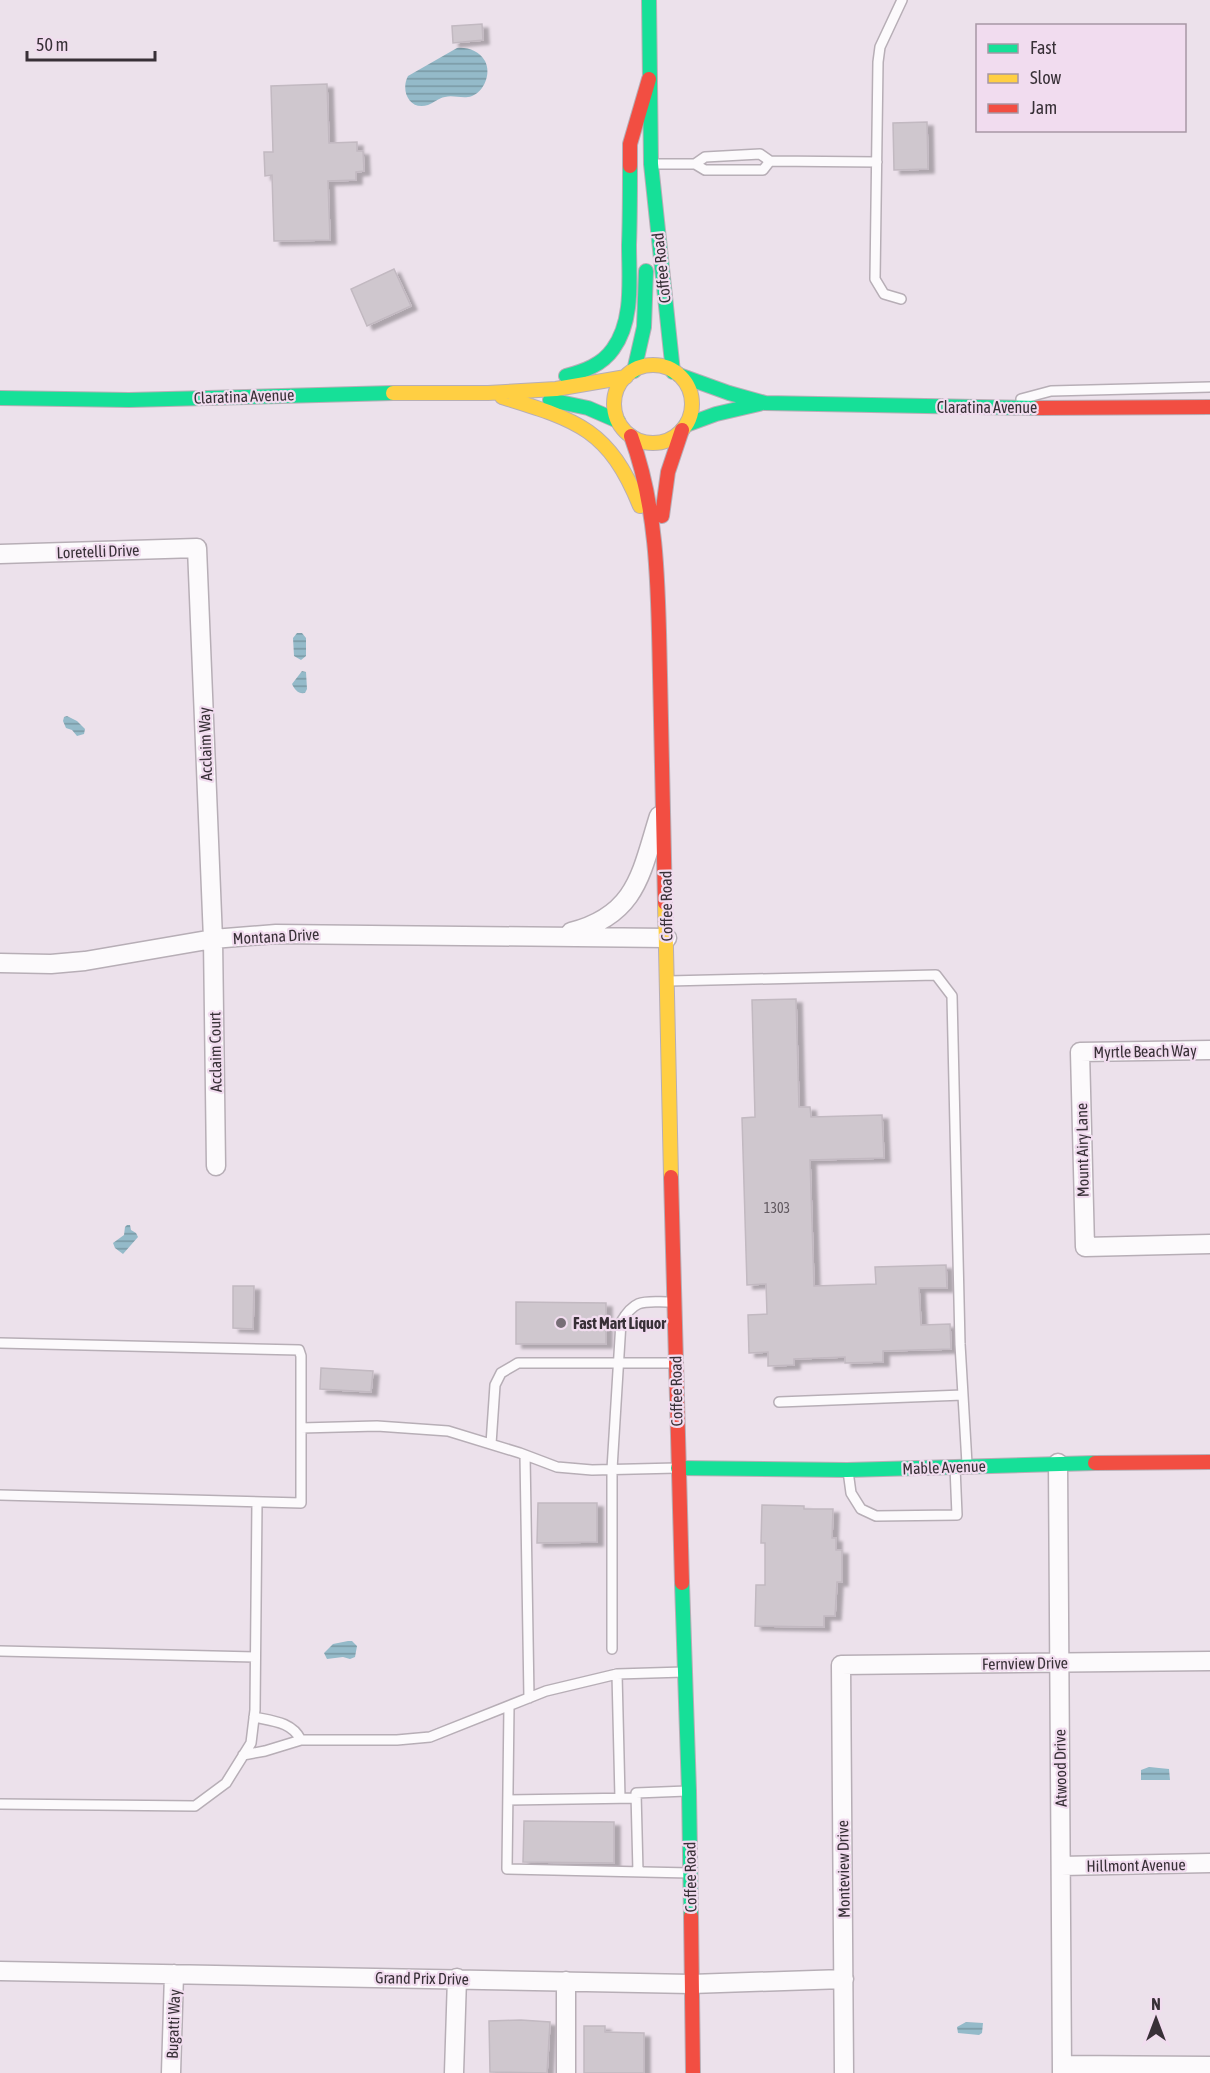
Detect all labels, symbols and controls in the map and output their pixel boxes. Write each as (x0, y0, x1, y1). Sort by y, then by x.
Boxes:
scale bar (27, 24, 154, 62)
legend (976, 24, 1186, 132)
text: 50 m (36, 34, 68, 55)
text: Fast (1030, 37, 1057, 58)
text: Slow (1030, 67, 1061, 88)
text: Jam (1030, 97, 1057, 118)
street label: Coffee Road (648, 232, 674, 304)
street label: Claratina Avenue (193, 385, 295, 407)
street label: Claratina Avenue (937, 398, 1037, 416)
street label: Loretelli Drive (56, 541, 140, 561)
street label: Acclaim Way (195, 706, 216, 781)
street label: Coffee Road (656, 871, 676, 941)
street label: Montana Drive (232, 925, 320, 947)
street label: Acclaim Court (205, 1011, 225, 1092)
street label: Myrtle Beach Way (1093, 1041, 1197, 1062)
street label: Mount Airy Lane (1072, 1103, 1093, 1197)
house number: 1303 (764, 1200, 790, 1216)
place label: Fast Mart Liquor (573, 1314, 666, 1332)
marker: Fast Mart Liquor (554, 1316, 568, 1330)
street label: Coffee Road (666, 1356, 686, 1426)
street label: Mable Avenue (902, 1457, 986, 1477)
street label: Fernview Drive (982, 1653, 1068, 1673)
street label: Atwood Drive (1050, 1729, 1070, 1807)
street label: Monteview Drive (833, 1820, 853, 1918)
street label: Coffee Road (680, 1842, 700, 1912)
street label: Hillmont Avenue (1086, 1855, 1186, 1875)
street label: Grand Prix Drive (375, 1968, 469, 1988)
street label: Bugatti Way (163, 1989, 184, 2059)
north arrow (1126, 1989, 1186, 2049)
text: N (1151, 1995, 1161, 2013)

